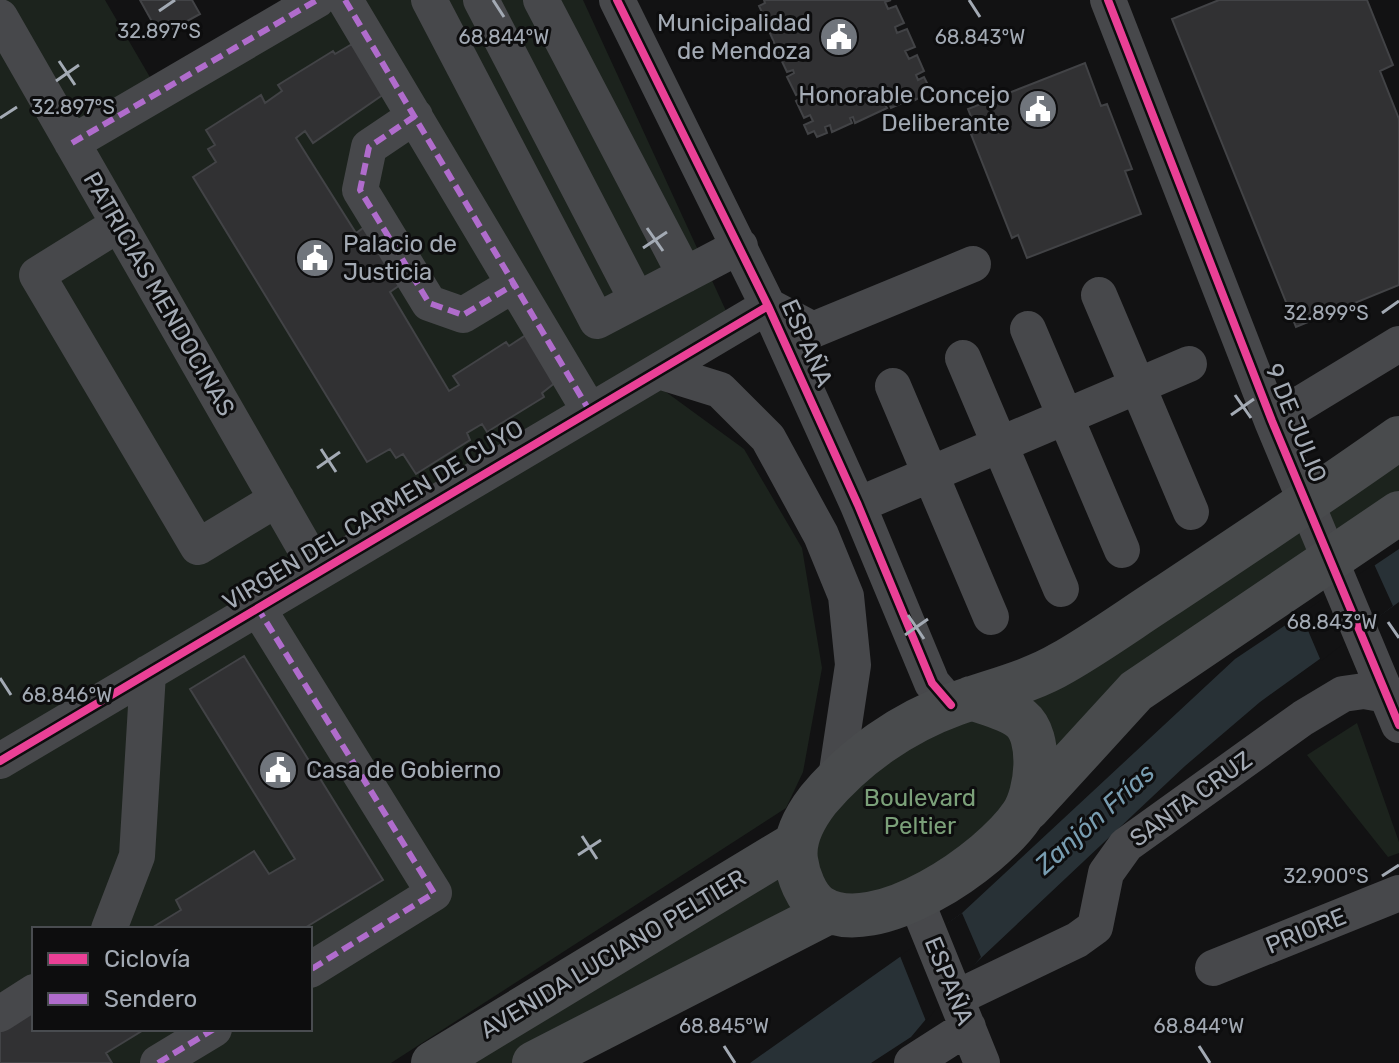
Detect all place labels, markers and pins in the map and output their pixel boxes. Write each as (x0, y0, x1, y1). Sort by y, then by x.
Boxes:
place label: Municipalidad de Mendoza (657, 9, 811, 65)
public building icon: Municipalidad de Mendoza (818, 16, 860, 58)
place label: Honorable Concejo Deliberante (798, 81, 1010, 137)
public building icon: Honorable Concejo Deliberante (1017, 88, 1059, 130)
place label: Palacio de Justicia (343, 230, 457, 286)
public building icon: Palacio de Justicia (294, 237, 336, 279)
public building icon: Casa de Gobierno (257, 749, 299, 791)
place label: Casa de Gobierno (306, 756, 501, 784)

